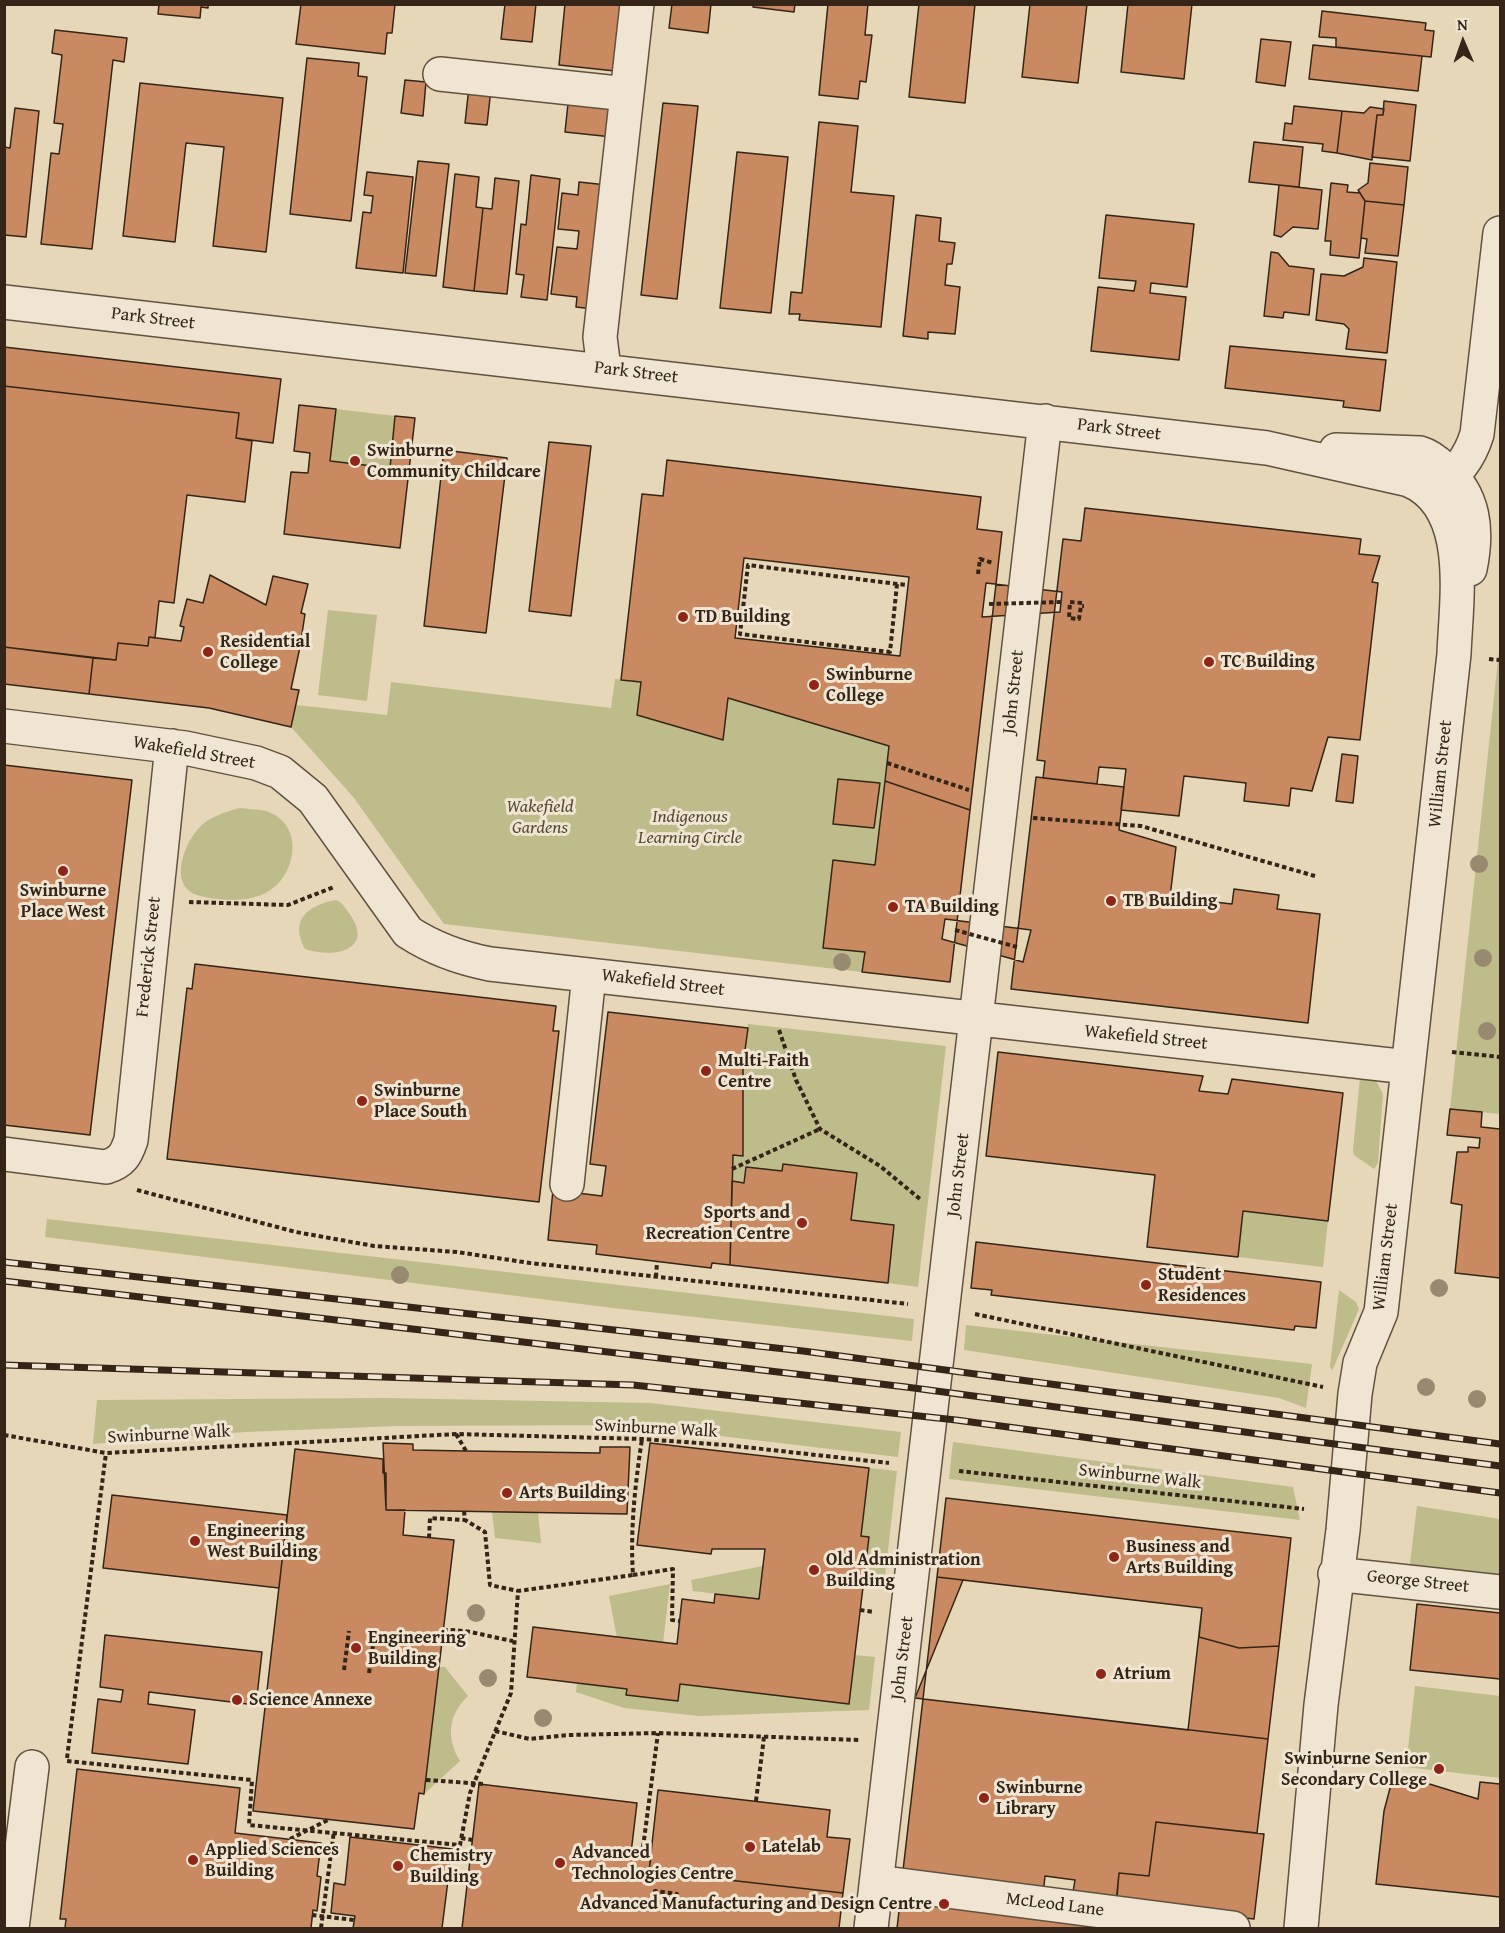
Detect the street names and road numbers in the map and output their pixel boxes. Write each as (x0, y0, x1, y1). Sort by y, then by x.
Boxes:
street label: Park Street (110, 303, 196, 335)
street label: Park Street (593, 357, 679, 389)
street label: Park Street (1076, 414, 1162, 446)
street label: John Street (999, 649, 1029, 735)
street label: William Street (1425, 719, 1457, 829)
street label: Wakefield Street (131, 732, 257, 774)
street label: Frederick Street (132, 896, 166, 1018)
street label: Wakefield Street (600, 965, 726, 1001)
street label: Wakefield Street (1083, 1021, 1209, 1055)
street label: John Street (943, 1132, 975, 1218)
street label: William Street (1369, 1202, 1403, 1312)
street label: Swinburne Walk (594, 1415, 718, 1443)
street label: Swinburne Walk (107, 1421, 231, 1449)
street label: Swinburne Walk (1078, 1460, 1202, 1494)
street label: George Street (1366, 1566, 1470, 1598)
street label: John Street (887, 1615, 919, 1701)
street label: McLeod Lane (1005, 1888, 1105, 1922)

